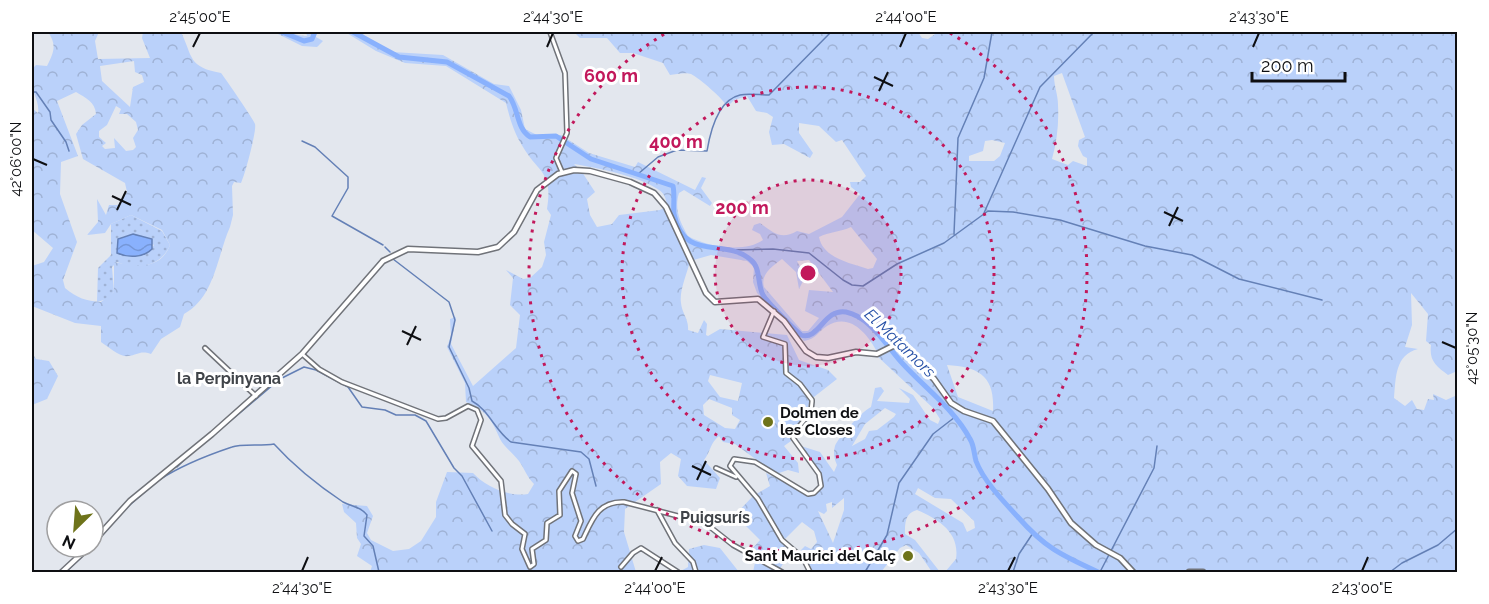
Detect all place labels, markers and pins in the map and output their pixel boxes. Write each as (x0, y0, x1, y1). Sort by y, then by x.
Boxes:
centre of rings (798, 263, 818, 283)
place label: Dolmen de les Closes (780, 404, 859, 439)
marker: Dolmen de les Closes (761, 415, 775, 429)
place label: Sant Maurici del Calç (745, 547, 897, 565)
marker: Sant Maurici del Calç (901, 549, 915, 563)

